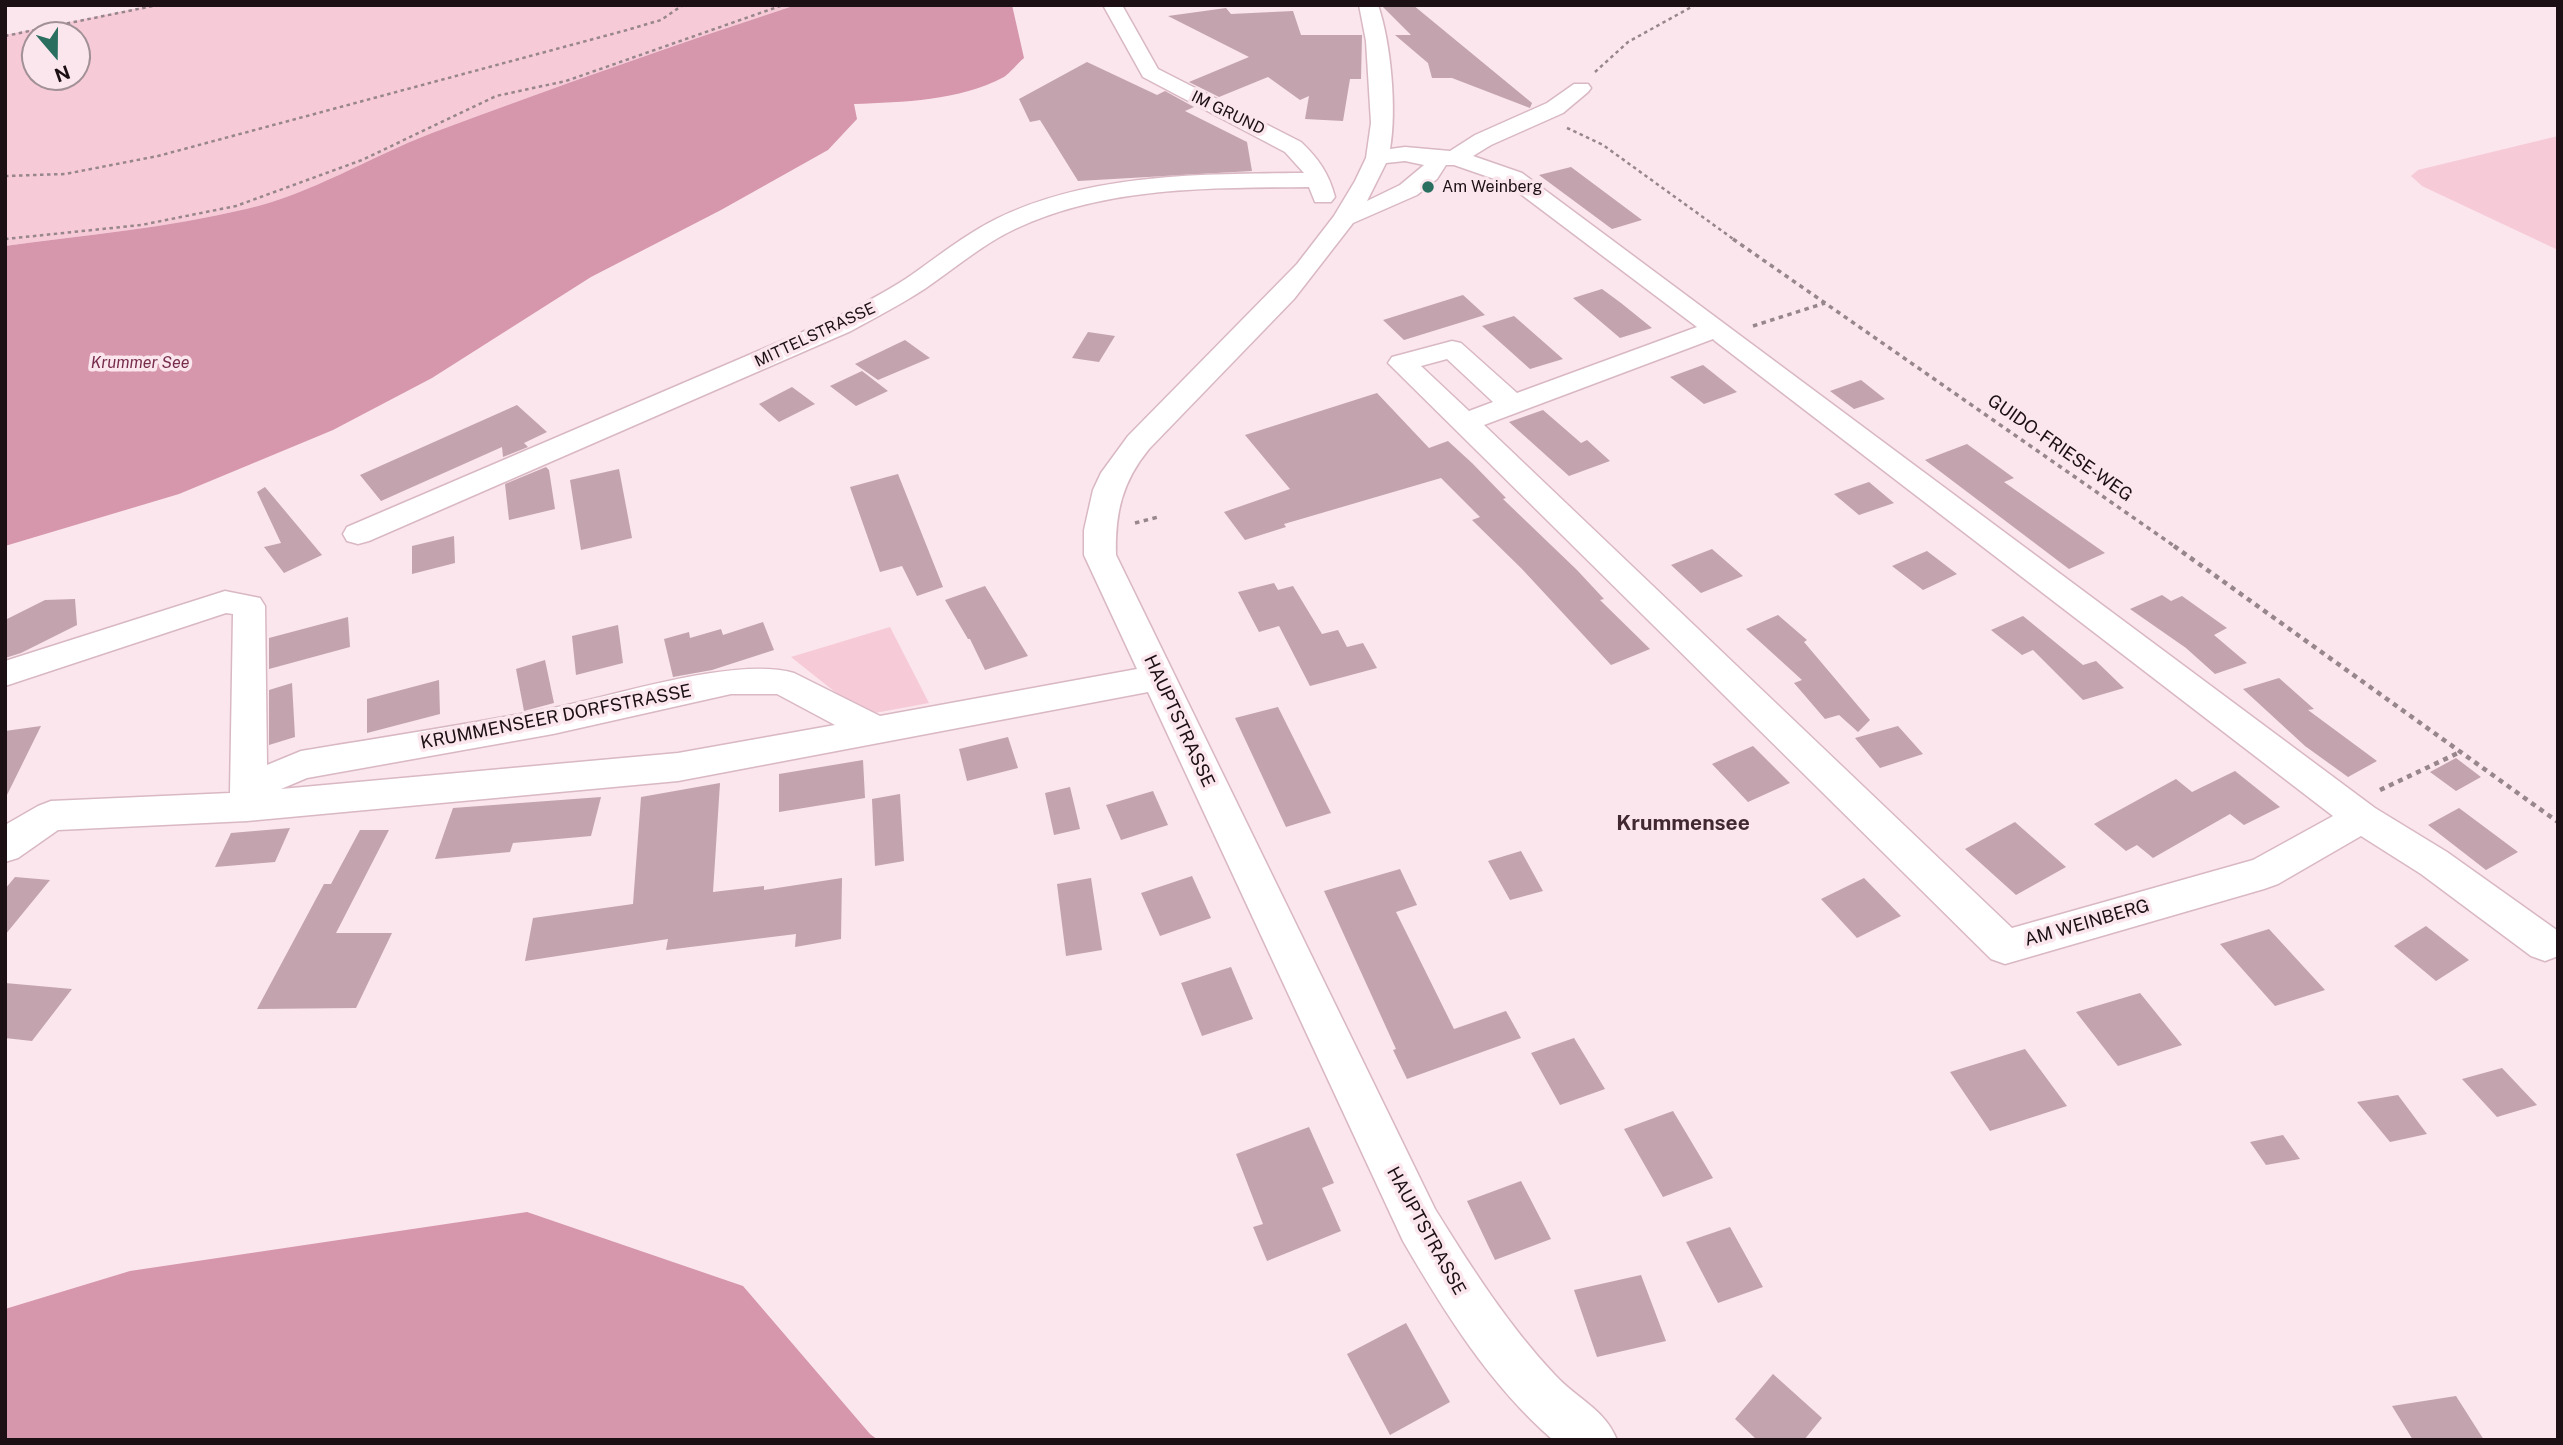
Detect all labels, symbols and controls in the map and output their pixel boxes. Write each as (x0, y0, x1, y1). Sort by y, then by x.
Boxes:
north arrow (21, 21, 91, 91)
text: N (52, 61, 73, 87)
street label: IM GRUND (1188, 87, 1268, 139)
place label: Am Weinberg (1442, 177, 1543, 197)
marker: Am Weinberg (1420, 179, 1436, 195)
street label: MITTELSTRASSE (752, 299, 878, 371)
water label: Krummer See (91, 353, 189, 373)
street label: GUIDO-FRIESE-WEG (1983, 390, 2137, 506)
street label: HAUPTSTRASSE (1139, 652, 1219, 790)
street label: KRUMMENSEER DORFSTRASSE (419, 680, 693, 754)
district label: Krummensee (1616, 811, 1750, 837)
street label: AM WEINBERG (2022, 895, 2152, 951)
street label: HAUPTSTRASSE (1382, 1163, 1470, 1299)

